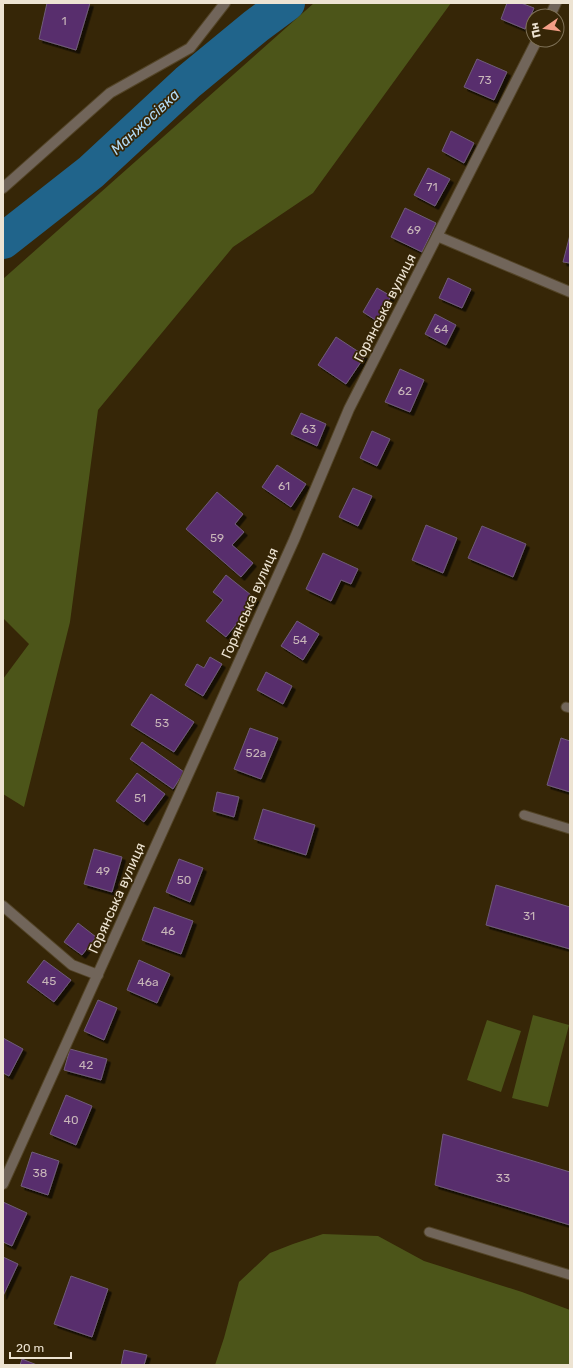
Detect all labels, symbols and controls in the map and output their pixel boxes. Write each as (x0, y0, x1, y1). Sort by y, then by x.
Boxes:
north arrow (525, 8, 565, 48)
house number: 1 (61, 14, 67, 28)
text: Пн (528, 21, 544, 39)
house number: 73 (478, 73, 492, 87)
water label: Манжосівка (107, 85, 183, 158)
house number: 71 (426, 180, 438, 194)
house number: 69 (407, 223, 421, 237)
street label: Горянська вулиця (350, 251, 420, 365)
house number: 64 (434, 322, 449, 336)
house number: 62 (398, 384, 412, 398)
house number: 63 (302, 422, 316, 436)
house number: 61 (278, 479, 290, 493)
house number: 59 (210, 531, 224, 545)
street label: Горянська вулиця (218, 545, 282, 661)
house number: 54 (293, 633, 308, 647)
house number: 53 (155, 716, 169, 730)
house number: 52а (246, 746, 266, 760)
house number: 51 (134, 791, 146, 805)
street label: Горянська вулиця (85, 840, 149, 956)
house number: 49 (96, 864, 110, 878)
house number: 50 (177, 873, 191, 887)
house number: 31 (523, 909, 535, 923)
house number: 46 (161, 924, 175, 938)
house number: 45 (42, 974, 56, 988)
house number: 46а (137, 975, 159, 989)
house number: 42 (79, 1058, 93, 1072)
house number: 40 (63, 1113, 79, 1127)
house number: 38 (33, 1166, 47, 1180)
house number: 33 (496, 1171, 510, 1185)
scale bar (10, 1334, 71, 1360)
text: 20 m (16, 1341, 44, 1355)

